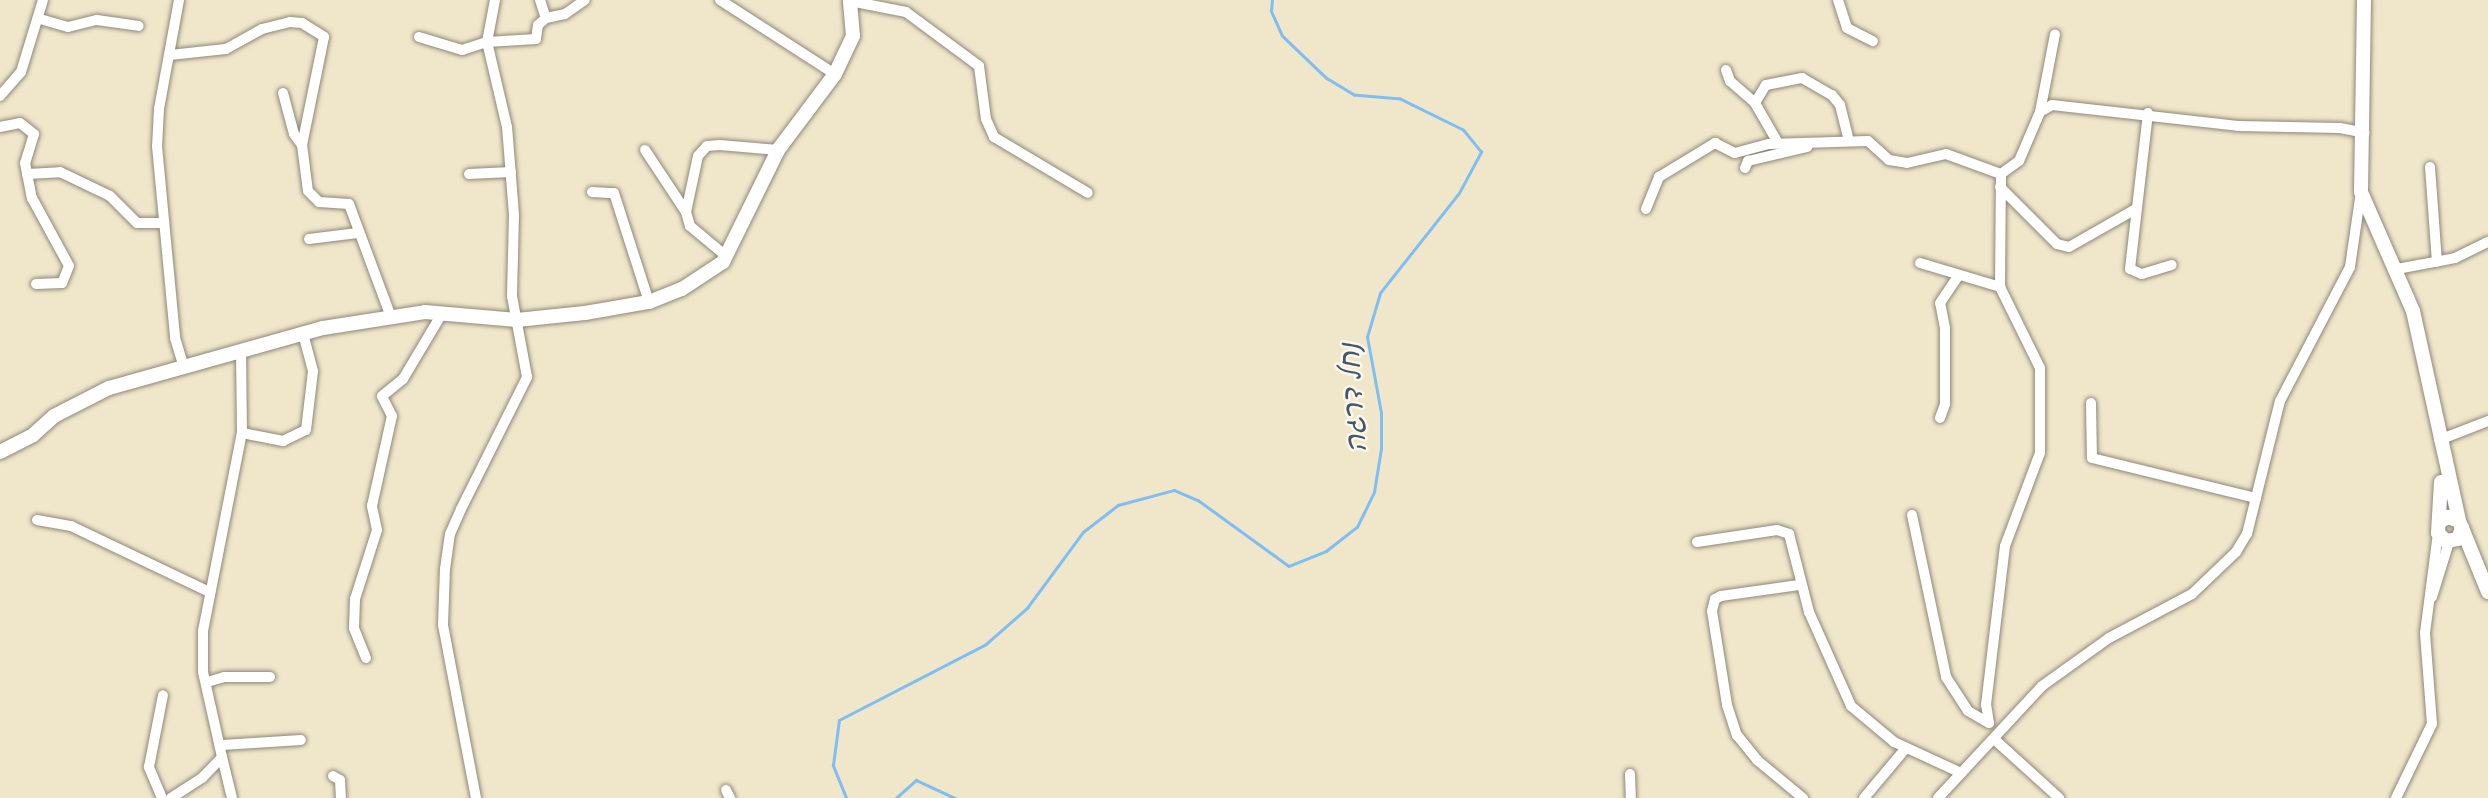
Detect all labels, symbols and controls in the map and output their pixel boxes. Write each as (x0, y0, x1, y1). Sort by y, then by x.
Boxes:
water label: נחל דרגה (1334, 342, 1376, 454)

